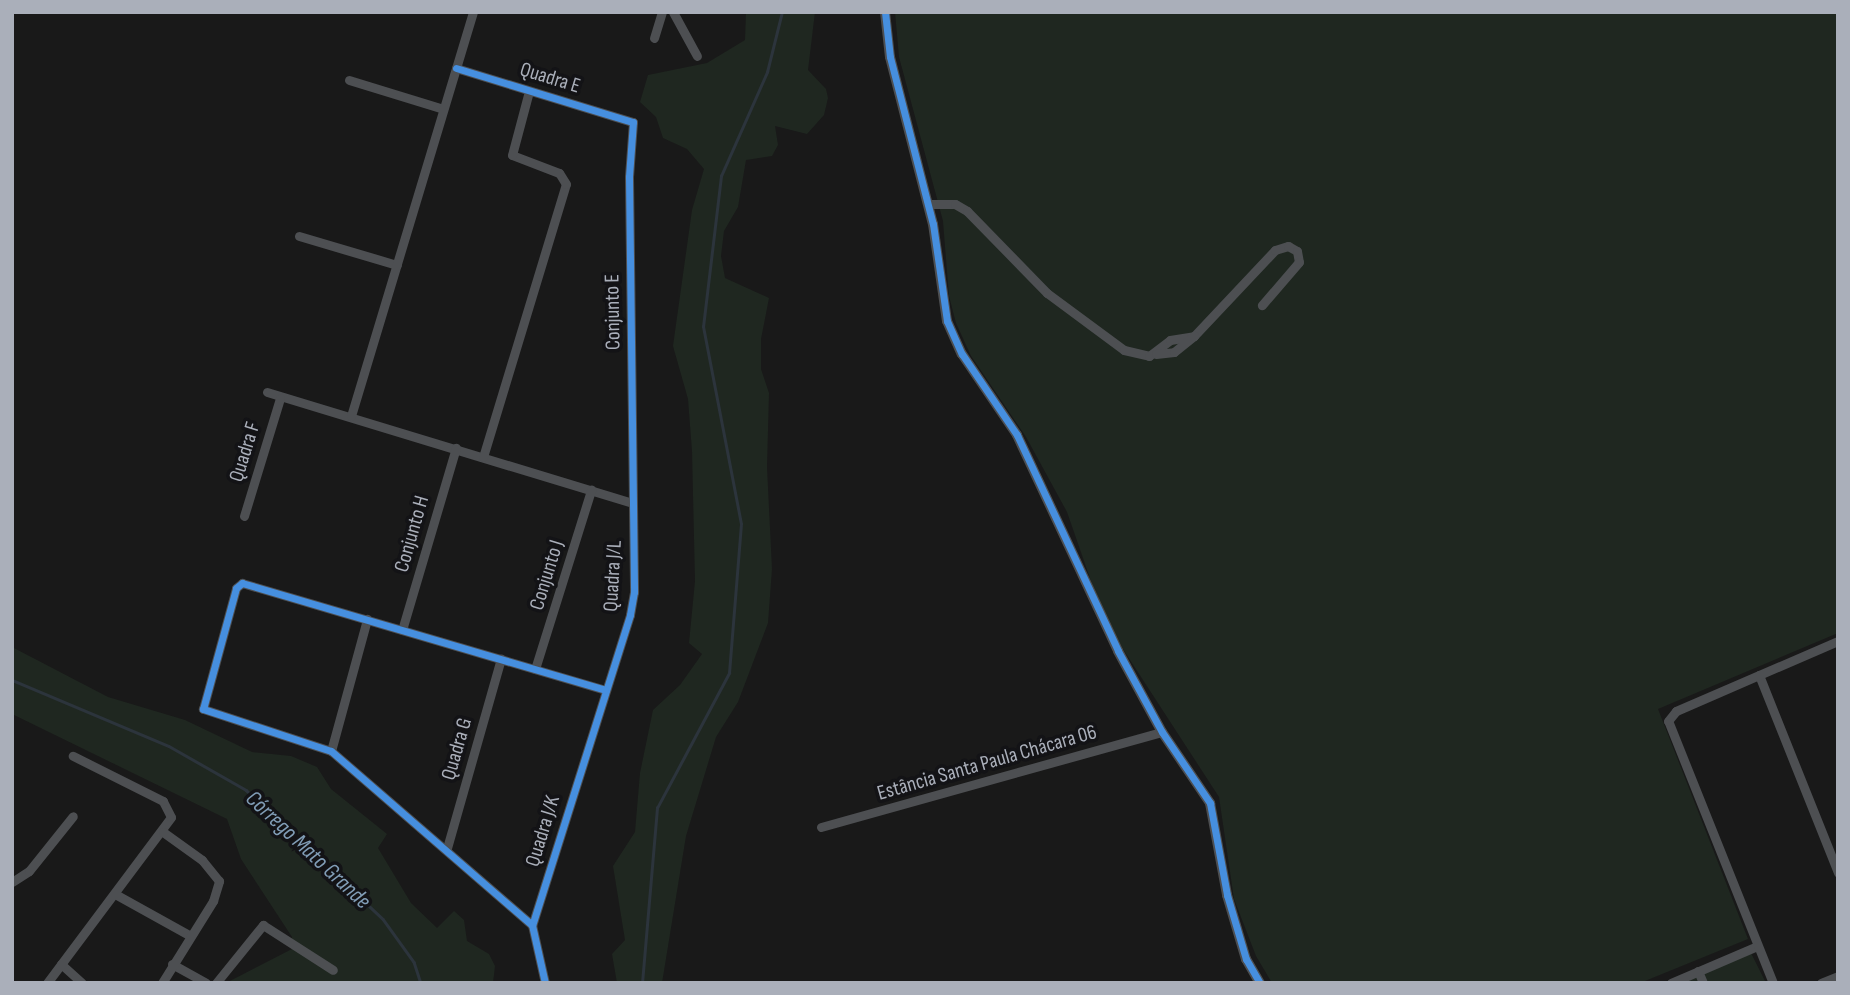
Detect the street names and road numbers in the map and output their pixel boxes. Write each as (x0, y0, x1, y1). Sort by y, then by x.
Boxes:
street label: Quadra E (517, 57, 583, 99)
street label: Conjunto E (600, 274, 626, 350)
street label: Quadra F (224, 419, 266, 485)
street label: Conjunto H (389, 493, 435, 575)
street label: Conjunto J (524, 537, 570, 613)
street label: Quadra J/L (599, 540, 627, 612)
street label: Quadra G (436, 715, 478, 783)
street label: Estância Santa Paula Chácara 06 (874, 720, 1100, 806)
street label: Quadra J/K (520, 792, 566, 870)

